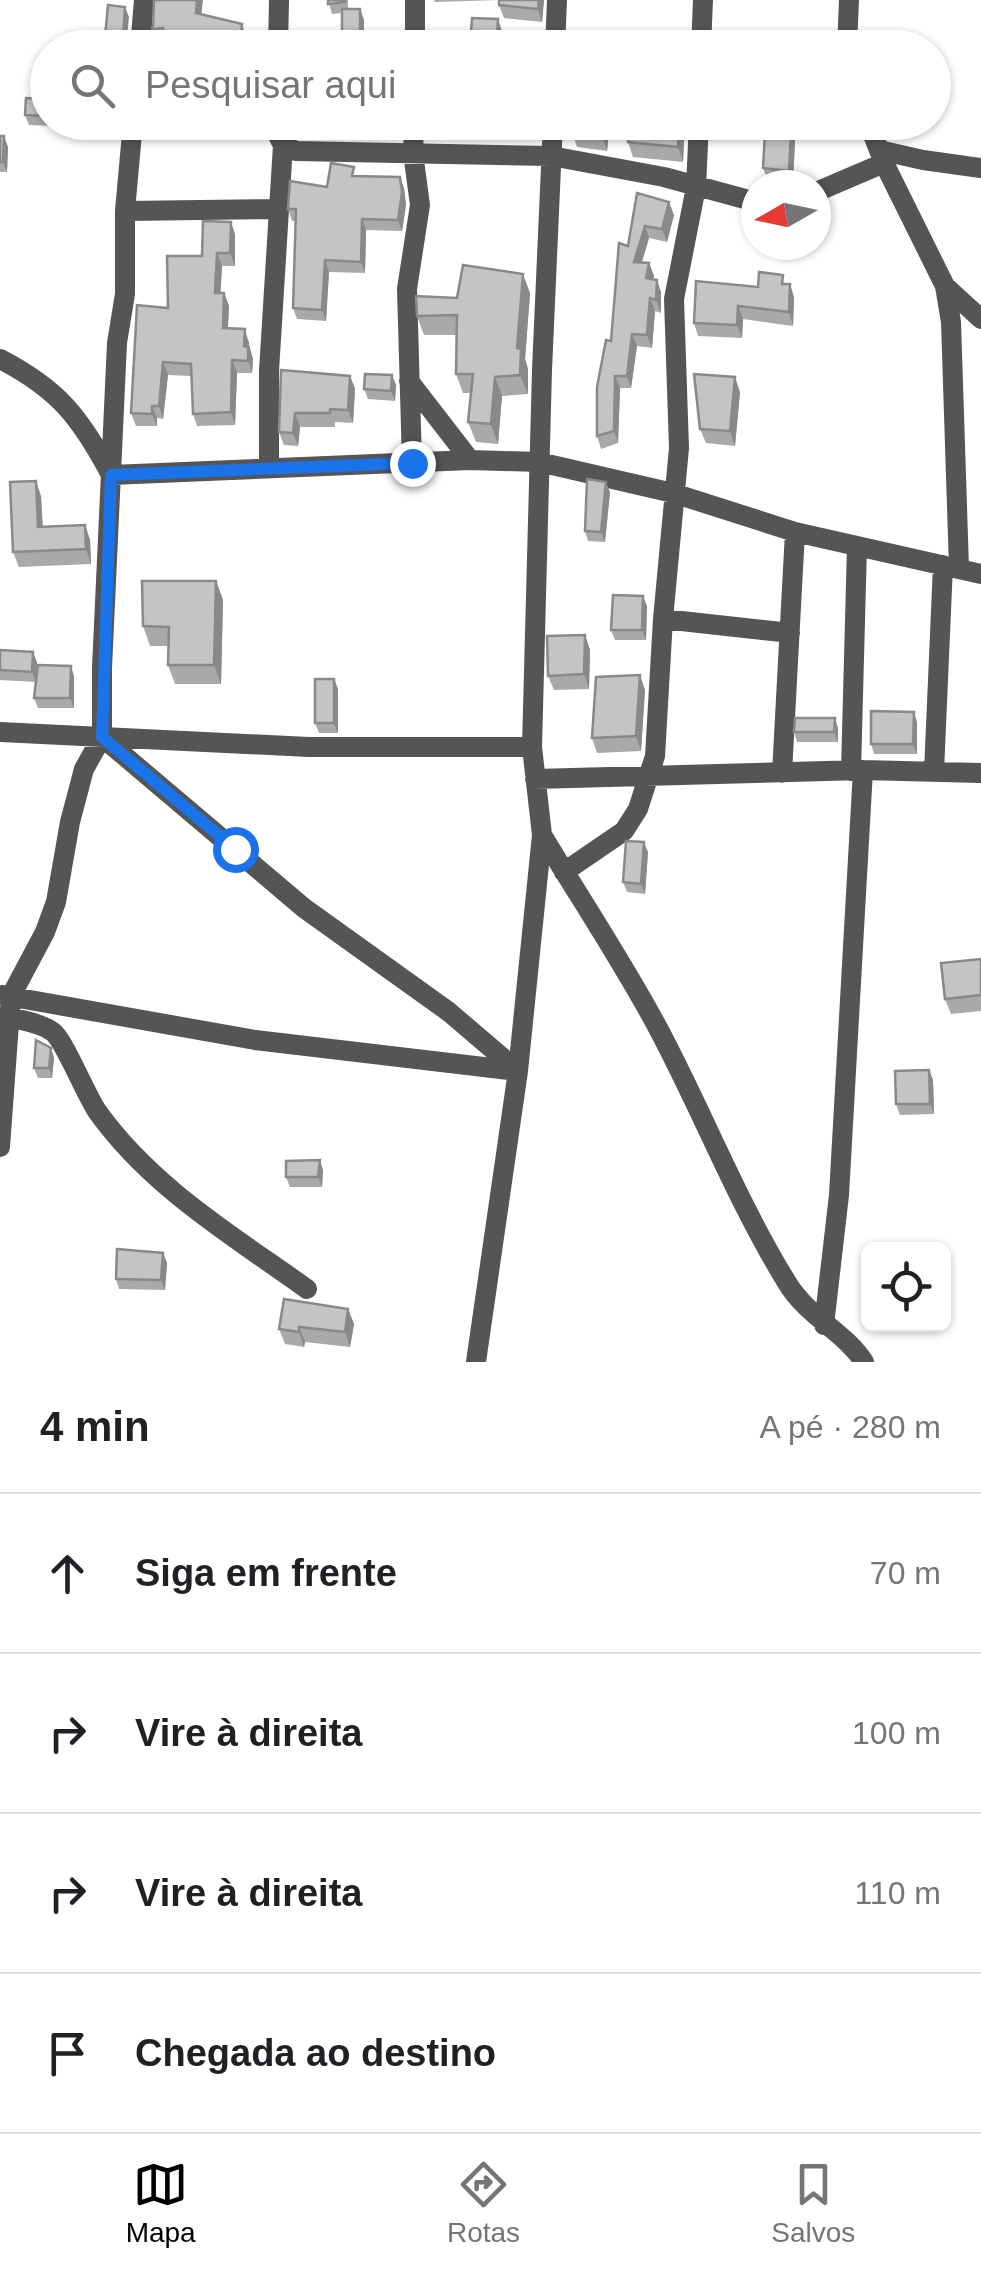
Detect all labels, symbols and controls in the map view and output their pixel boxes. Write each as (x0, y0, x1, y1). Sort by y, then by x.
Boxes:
search box (30, 30, 951, 140)
icon: search (65, 58, 120, 113)
text: Pesquisar aqui (145, 64, 396, 106)
north arrow (741, 170, 831, 260)
route end (390, 441, 436, 487)
route start (213, 827, 259, 873)
map controls (861, 1242, 951, 1332)
button: locate (861, 1242, 951, 1332)
text: 4 min (40, 1403, 150, 1450)
text: A pé · 280 m (760, 1409, 941, 1445)
icon: ahead (40, 1546, 95, 1601)
text: Siga em frente (135, 1552, 397, 1594)
text: 70 m (870, 1555, 941, 1591)
icon: right (40, 1706, 95, 1761)
text: Vire à direita (135, 1712, 362, 1754)
text: 100 m (852, 1715, 941, 1751)
icon: right (40, 1866, 95, 1921)
text: Vire à direita (135, 1872, 362, 1914)
text: 110 m (854, 1875, 941, 1911)
icon: arrive (40, 2026, 95, 2081)
text: Chegada ao destino (135, 2032, 496, 2074)
tab: Mapa (126, 2157, 196, 2249)
tab: Rotas (447, 2157, 520, 2249)
tab: Salvos (771, 2157, 855, 2249)

